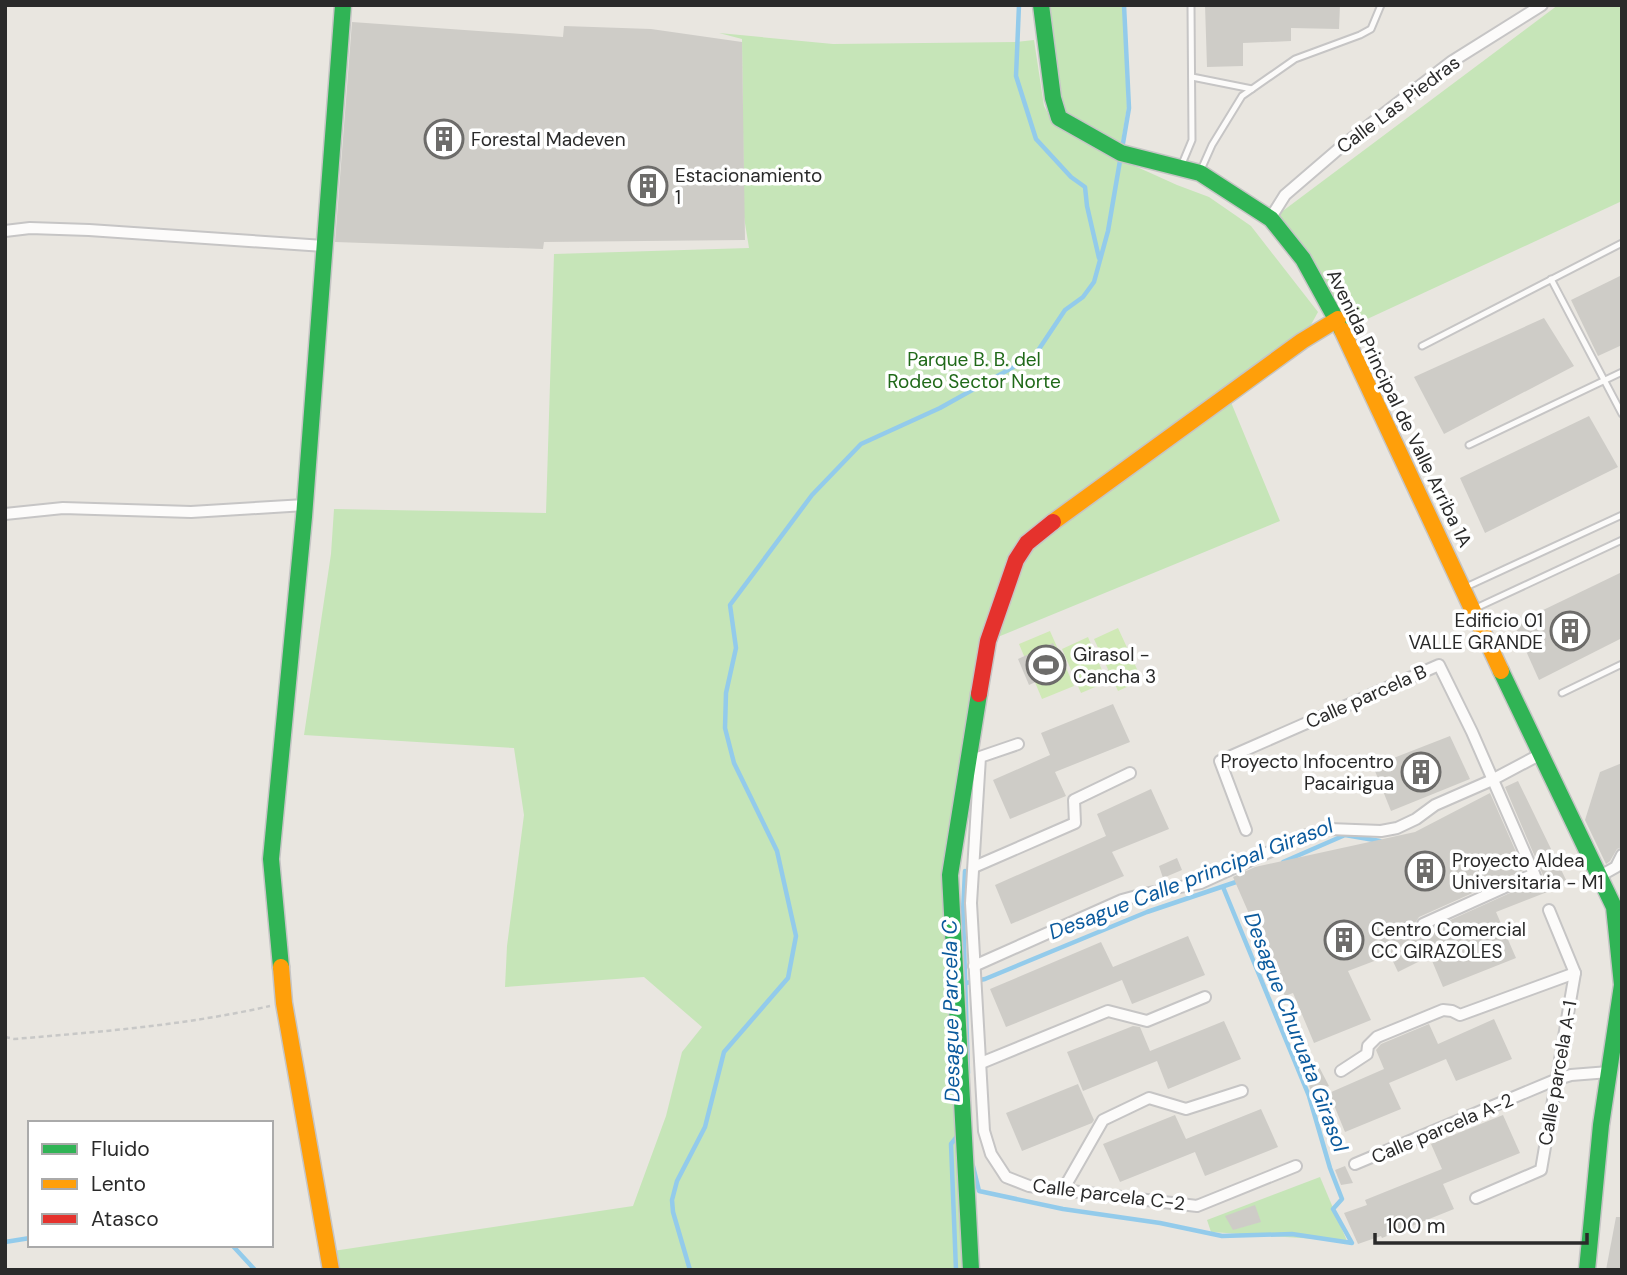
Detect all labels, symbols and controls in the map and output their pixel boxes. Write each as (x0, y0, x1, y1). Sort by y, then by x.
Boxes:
street label: Calle Las Piedras (1332, 50, 1465, 159)
building icon: Forestal Madeven (423, 118, 465, 160)
place label: Forestal Madeven (471, 127, 626, 152)
place label: Estacionamiento 1 (675, 163, 822, 210)
building icon: Estacionamiento 1 (627, 165, 669, 207)
street label: Avenida Principal de Valle Arriba 1A (1321, 265, 1478, 552)
park label: Parque B. B. del Rodeo Sector Norte (887, 347, 1061, 394)
place label: Edificio 01 VALLE GRANDE (1408, 608, 1543, 655)
building icon: Edificio 01 VALLE GRANDE (1549, 610, 1591, 652)
place label: Girasol - Cancha 3 (1073, 642, 1156, 689)
sports icon: Girasol - Cancha 3 (1025, 644, 1067, 686)
street label: Calle parcela B (1302, 659, 1431, 734)
place label: Proyecto Infocentro Pacairigua (1221, 749, 1394, 796)
building icon: Proyecto Infocentro Pacairigua (1400, 751, 1442, 793)
water label: Desague Calle principal Girasol (1045, 812, 1337, 946)
place label: Proyecto Aldea Universitaria - M1 (1452, 848, 1603, 895)
building icon: Proyecto Aldea Universitaria - M1 (1404, 850, 1446, 892)
water label: Desague Churuata Girasol (1237, 908, 1355, 1156)
place label: Centro Comercial CC GIRAZOLES (1371, 917, 1526, 964)
water label: Desague Parcela C (935, 919, 967, 1103)
building icon: Centro Comercial CC GIRAZOLES (1323, 919, 1365, 961)
street label: Calle parcela A-1 (1532, 999, 1583, 1148)
street label: Calle parcela A-2 (1367, 1087, 1517, 1170)
legend (28, 1121, 273, 1247)
text: Fluido (91, 1135, 150, 1163)
text: Lento (91, 1170, 146, 1198)
street label: Calle parcela C-2 (1031, 1173, 1187, 1216)
scale bar (1375, 1202, 1587, 1246)
text: Atasco (91, 1205, 159, 1233)
text: 100 m (1386, 1212, 1446, 1240)

